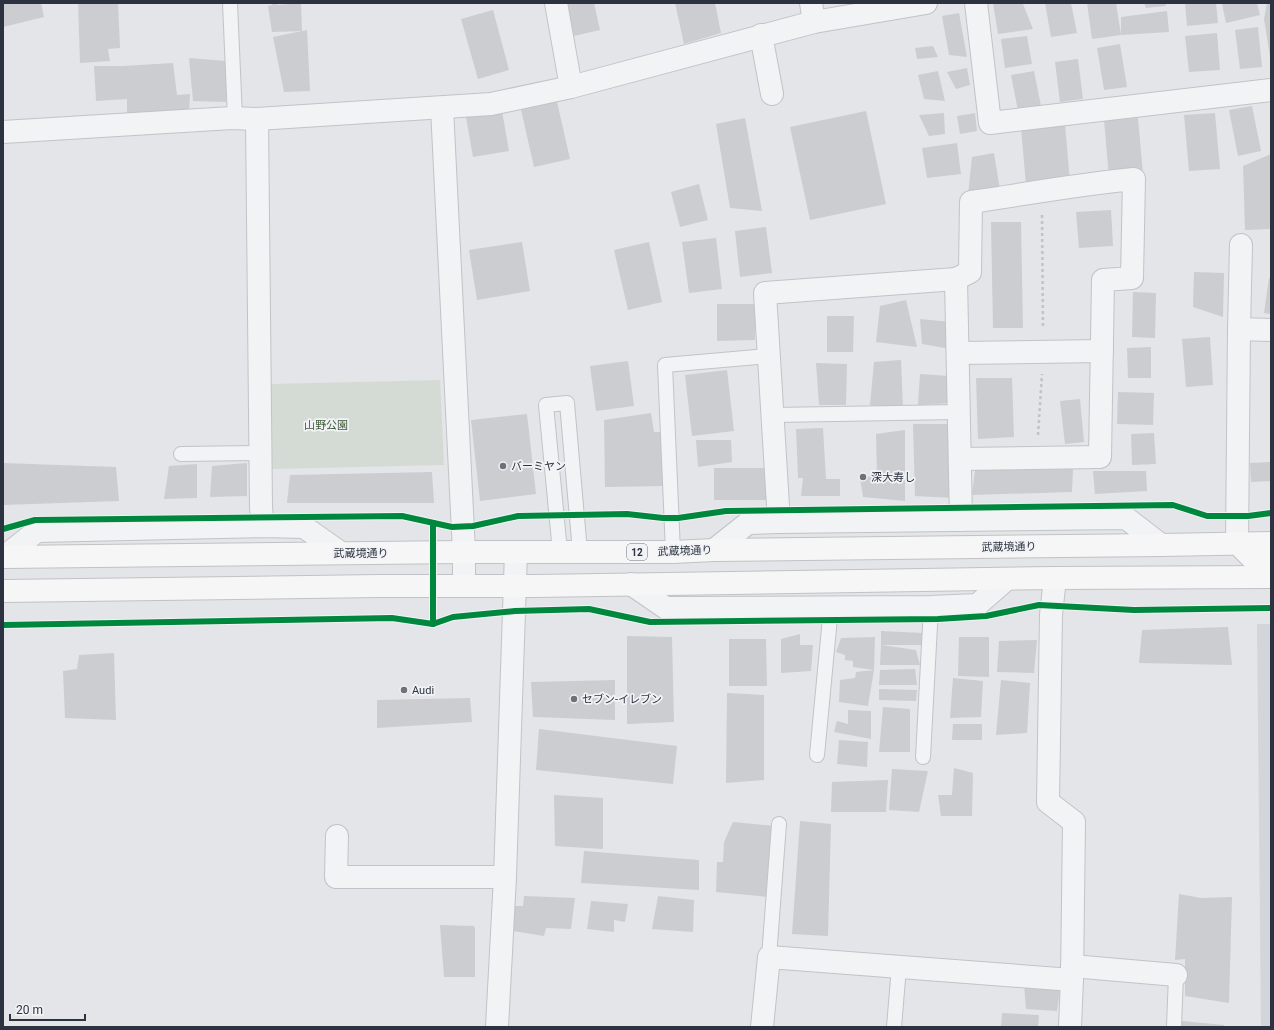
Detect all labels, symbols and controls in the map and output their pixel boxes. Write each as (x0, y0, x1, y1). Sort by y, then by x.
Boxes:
park label: 山野公園 (304, 419, 348, 432)
place label: バーミヤン (511, 460, 566, 473)
marker: バーミヤン (498, 461, 508, 471)
place label: 深大寿し (871, 471, 915, 484)
marker: 深大寿し (858, 472, 868, 482)
street label: 武蔵境通り (981, 540, 1037, 554)
road number: 12 (627, 544, 647, 560)
street label: 武蔵境通り (657, 544, 713, 558)
street label: 武蔵境通り (334, 547, 389, 560)
place label: Audi (412, 684, 434, 697)
marker: Audi (399, 685, 409, 695)
place label: セブン-イレブン (582, 693, 662, 706)
marker: セブン-イレブン (569, 694, 579, 704)
scale bar (10, 996, 85, 1022)
text: 20 m (16, 1003, 43, 1017)

